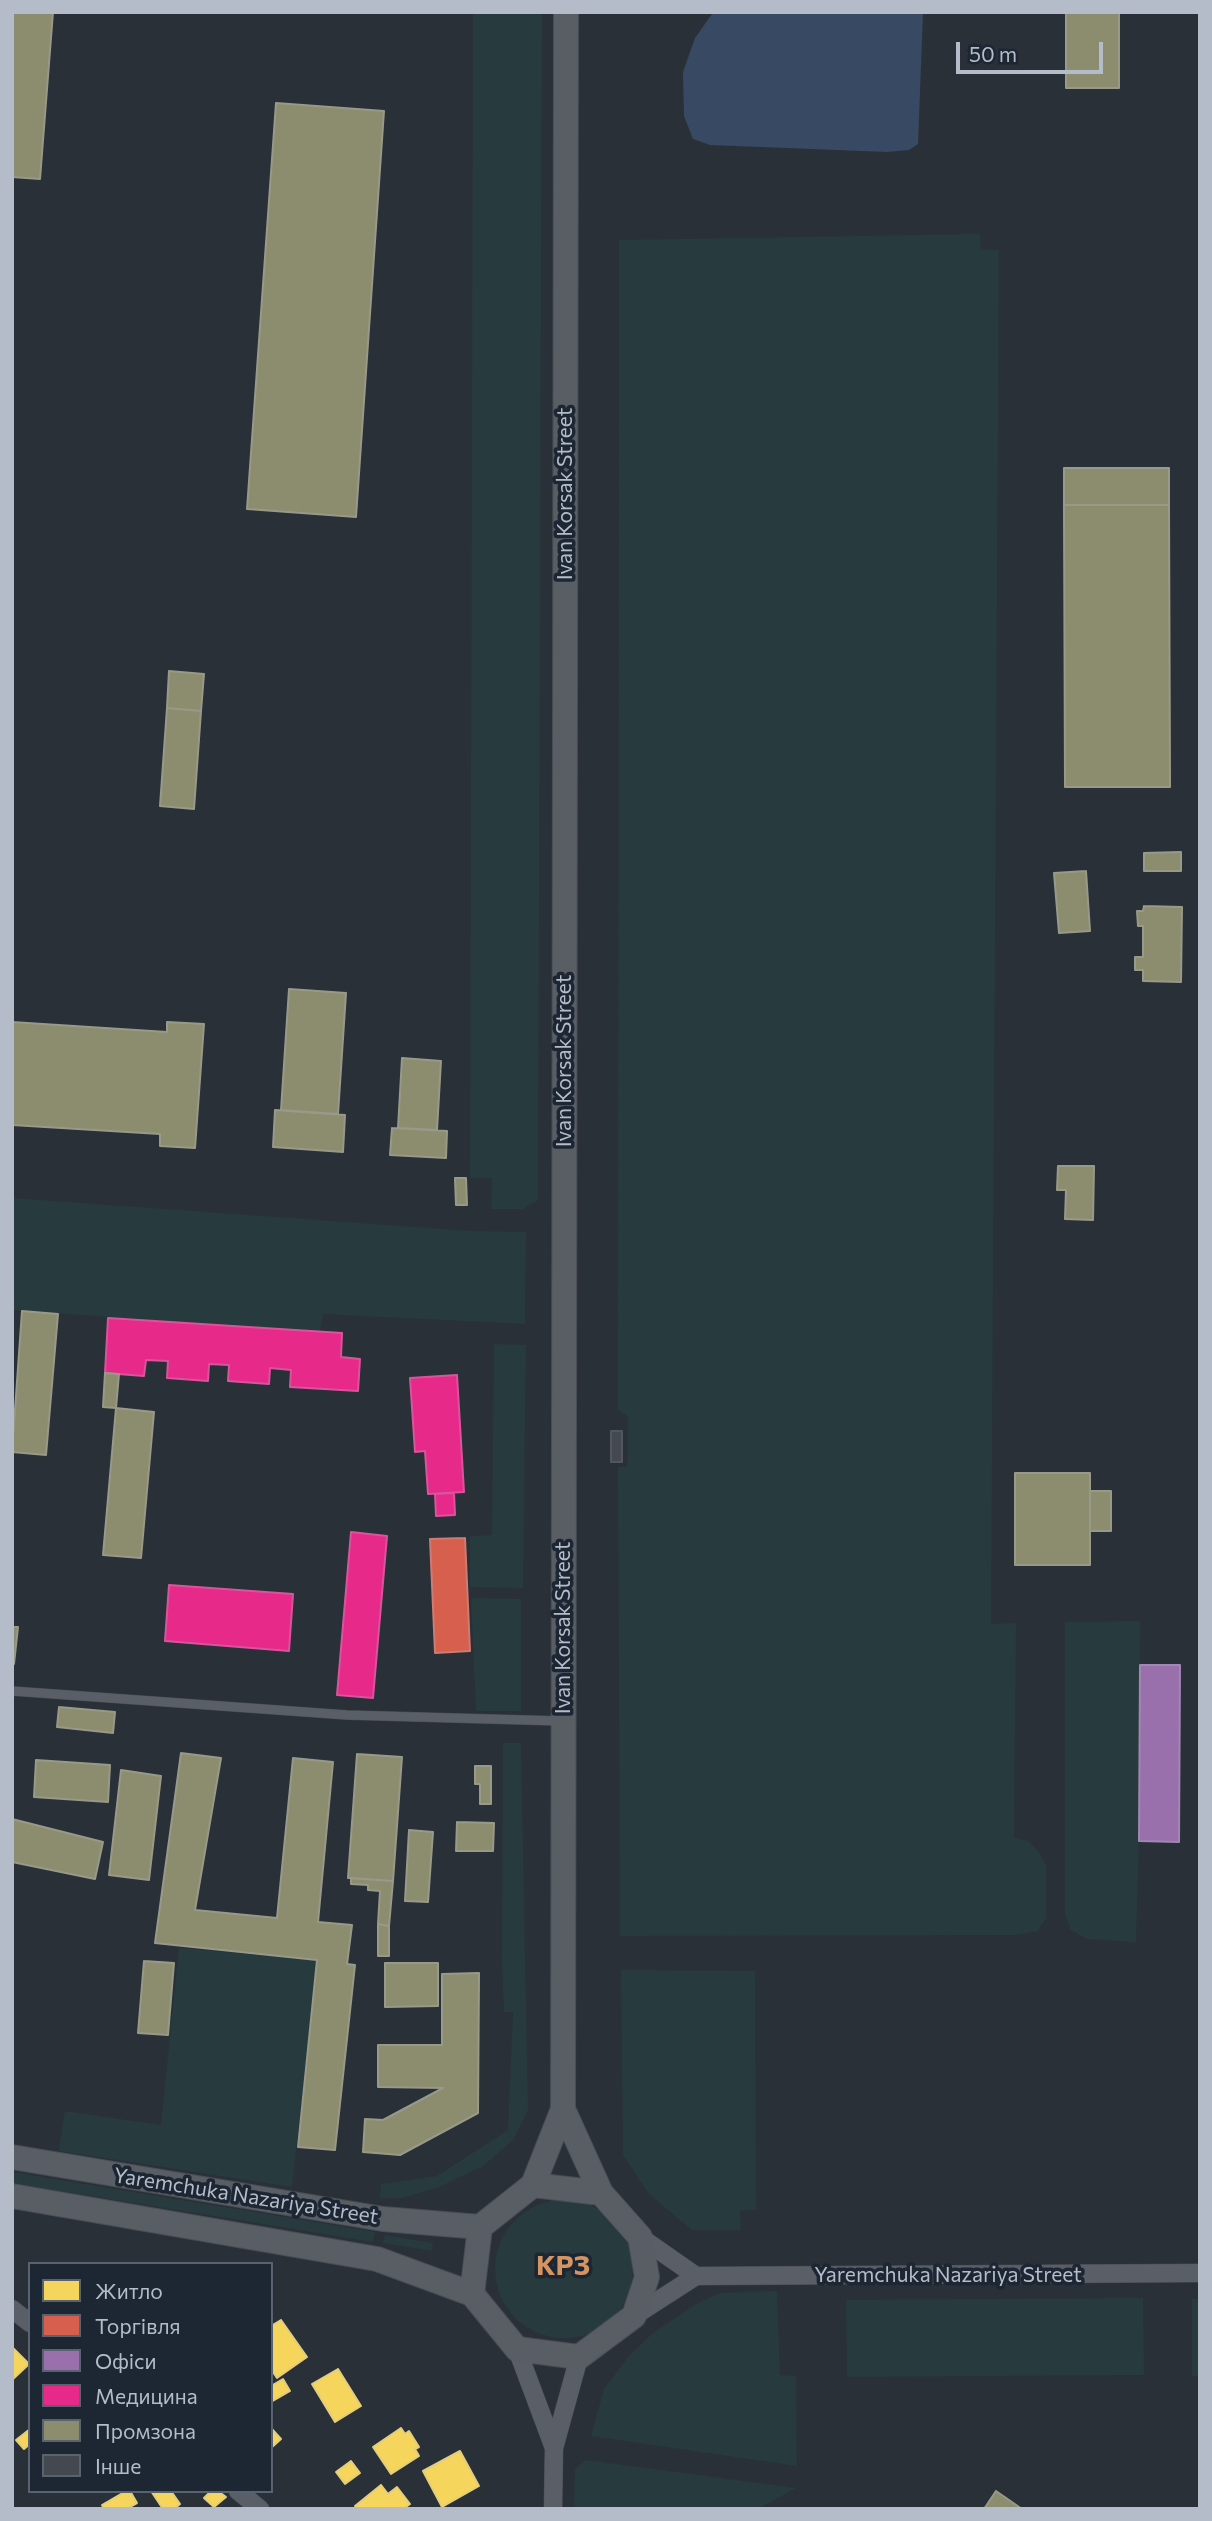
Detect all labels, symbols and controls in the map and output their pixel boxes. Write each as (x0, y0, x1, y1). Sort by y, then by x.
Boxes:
scale bar (960, 28, 1107, 72)
text: 50 m (969, 41, 1017, 66)
street label: Ivan Korsak Street (552, 408, 578, 580)
street label: Ivan Korsak Street (551, 975, 577, 1147)
street label: Ivan Korsak Street (550, 1542, 576, 1714)
street label: Yaremchuka Nazariya Street (112, 2163, 380, 2229)
district label: КРЗ (536, 2249, 590, 2283)
legend (28, 2262, 273, 2493)
street label: Yaremchuka Nazariya Street (814, 2262, 1082, 2288)
text: Житло (95, 2278, 163, 2303)
text: Торгівля (95, 2313, 181, 2338)
text: Офіси (95, 2348, 157, 2373)
text: Медицина (95, 2383, 198, 2408)
text: Промзона (95, 2418, 196, 2443)
text: Інше (95, 2453, 141, 2478)

